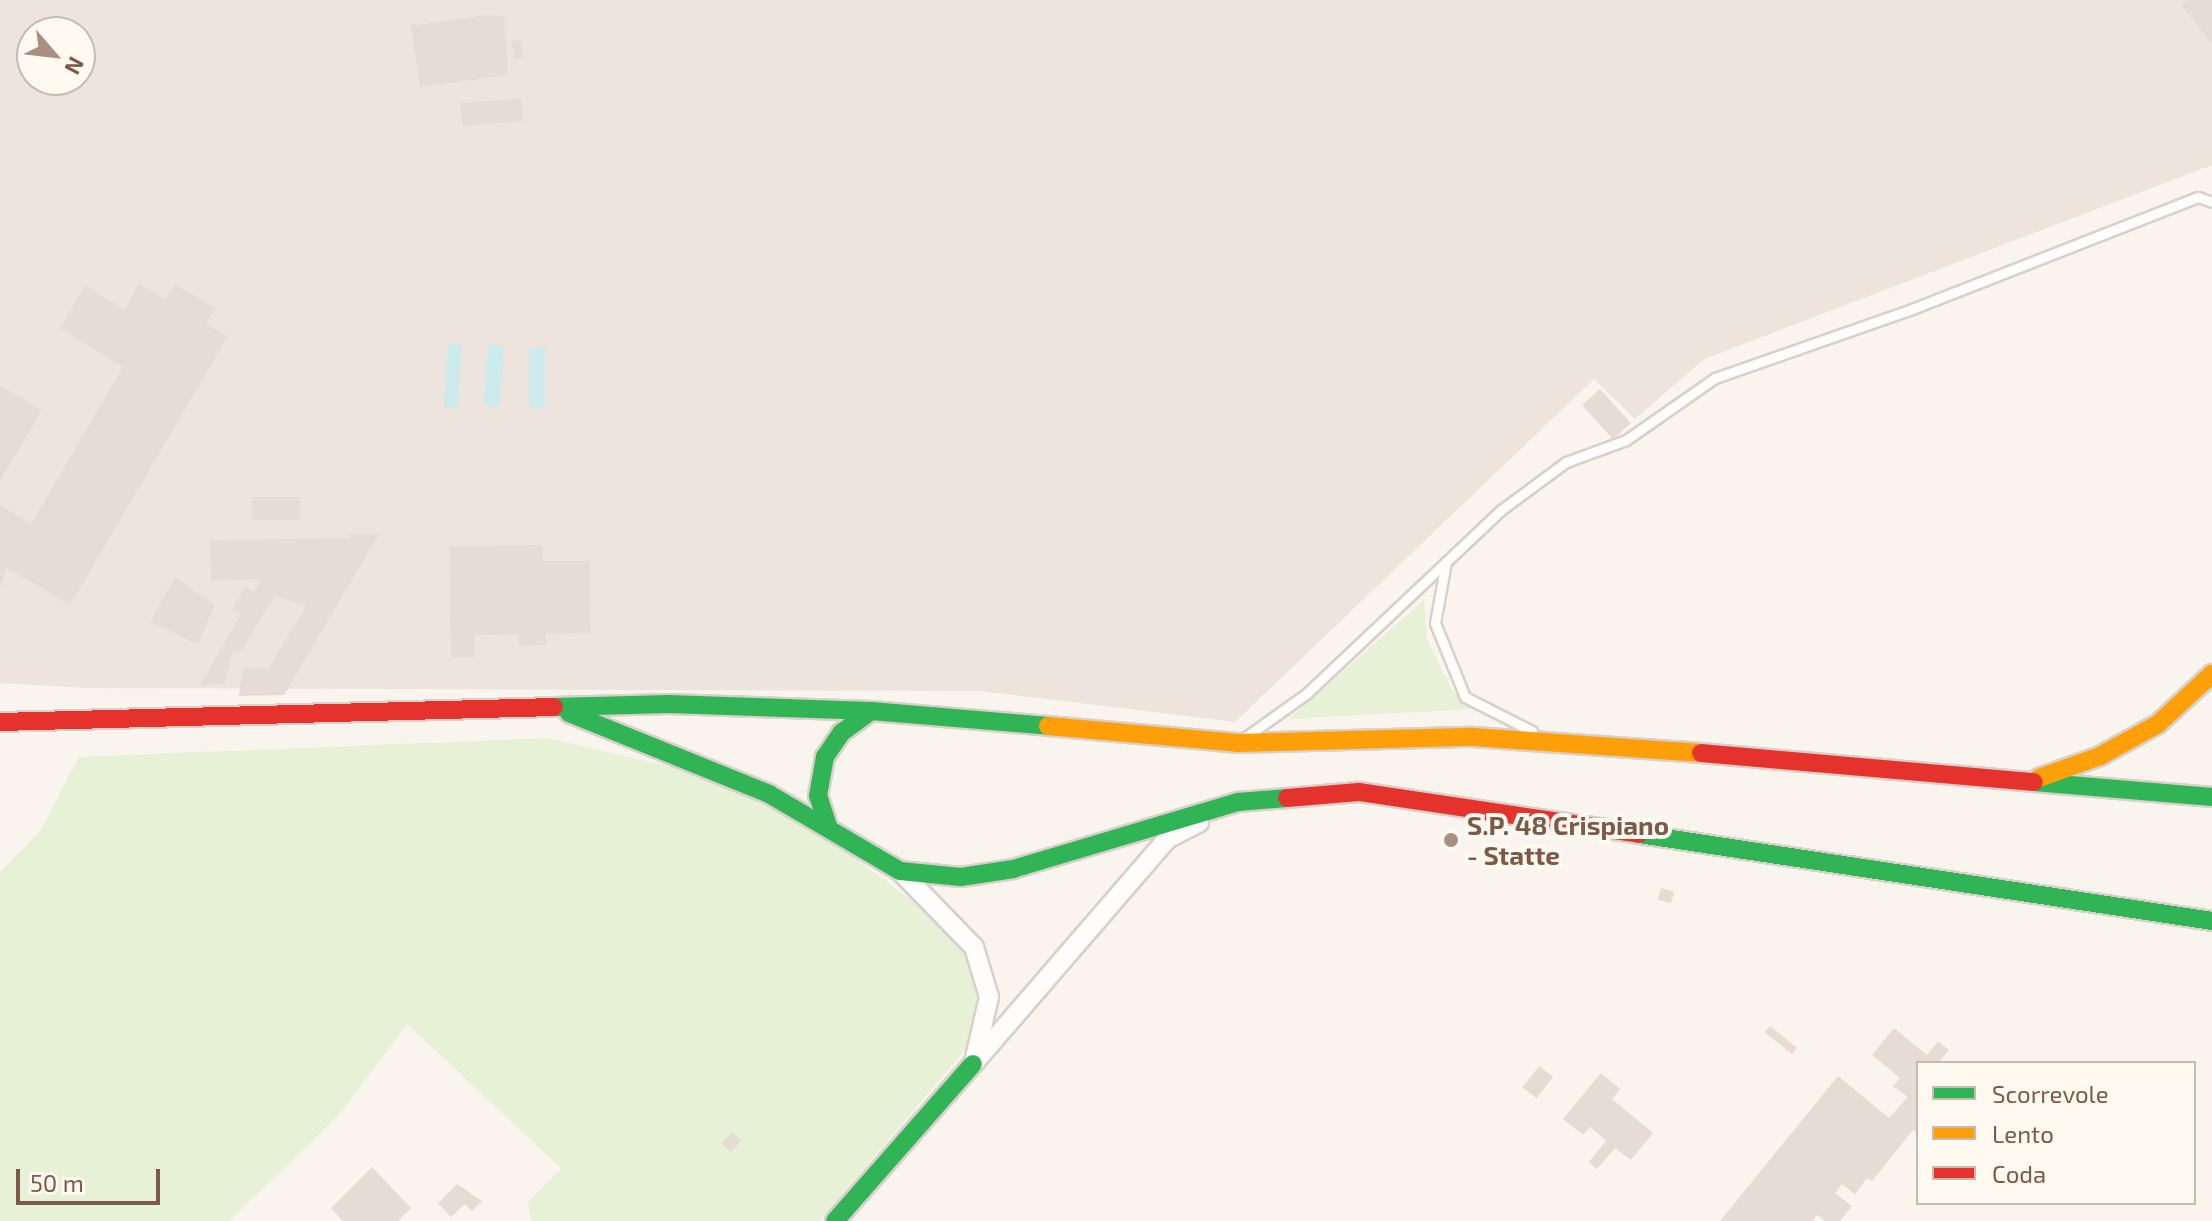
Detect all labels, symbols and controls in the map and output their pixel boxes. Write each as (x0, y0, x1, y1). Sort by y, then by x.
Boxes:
north arrow (16, 16, 96, 96)
text: N (60, 53, 91, 79)
place label: S.P. 48 Crispiano - Statte (1467, 809, 1669, 870)
marker: S.P. 48 Crispiano - Statte (1442, 831, 1460, 849)
legend (1916, 1061, 2196, 1205)
text: Scorrevole (1992, 1079, 2109, 1108)
text: Lento (1992, 1119, 2054, 1148)
scale bar (20, 1153, 164, 1203)
text: Coda (1992, 1159, 2046, 1188)
text: 50 m (30, 1168, 84, 1197)

